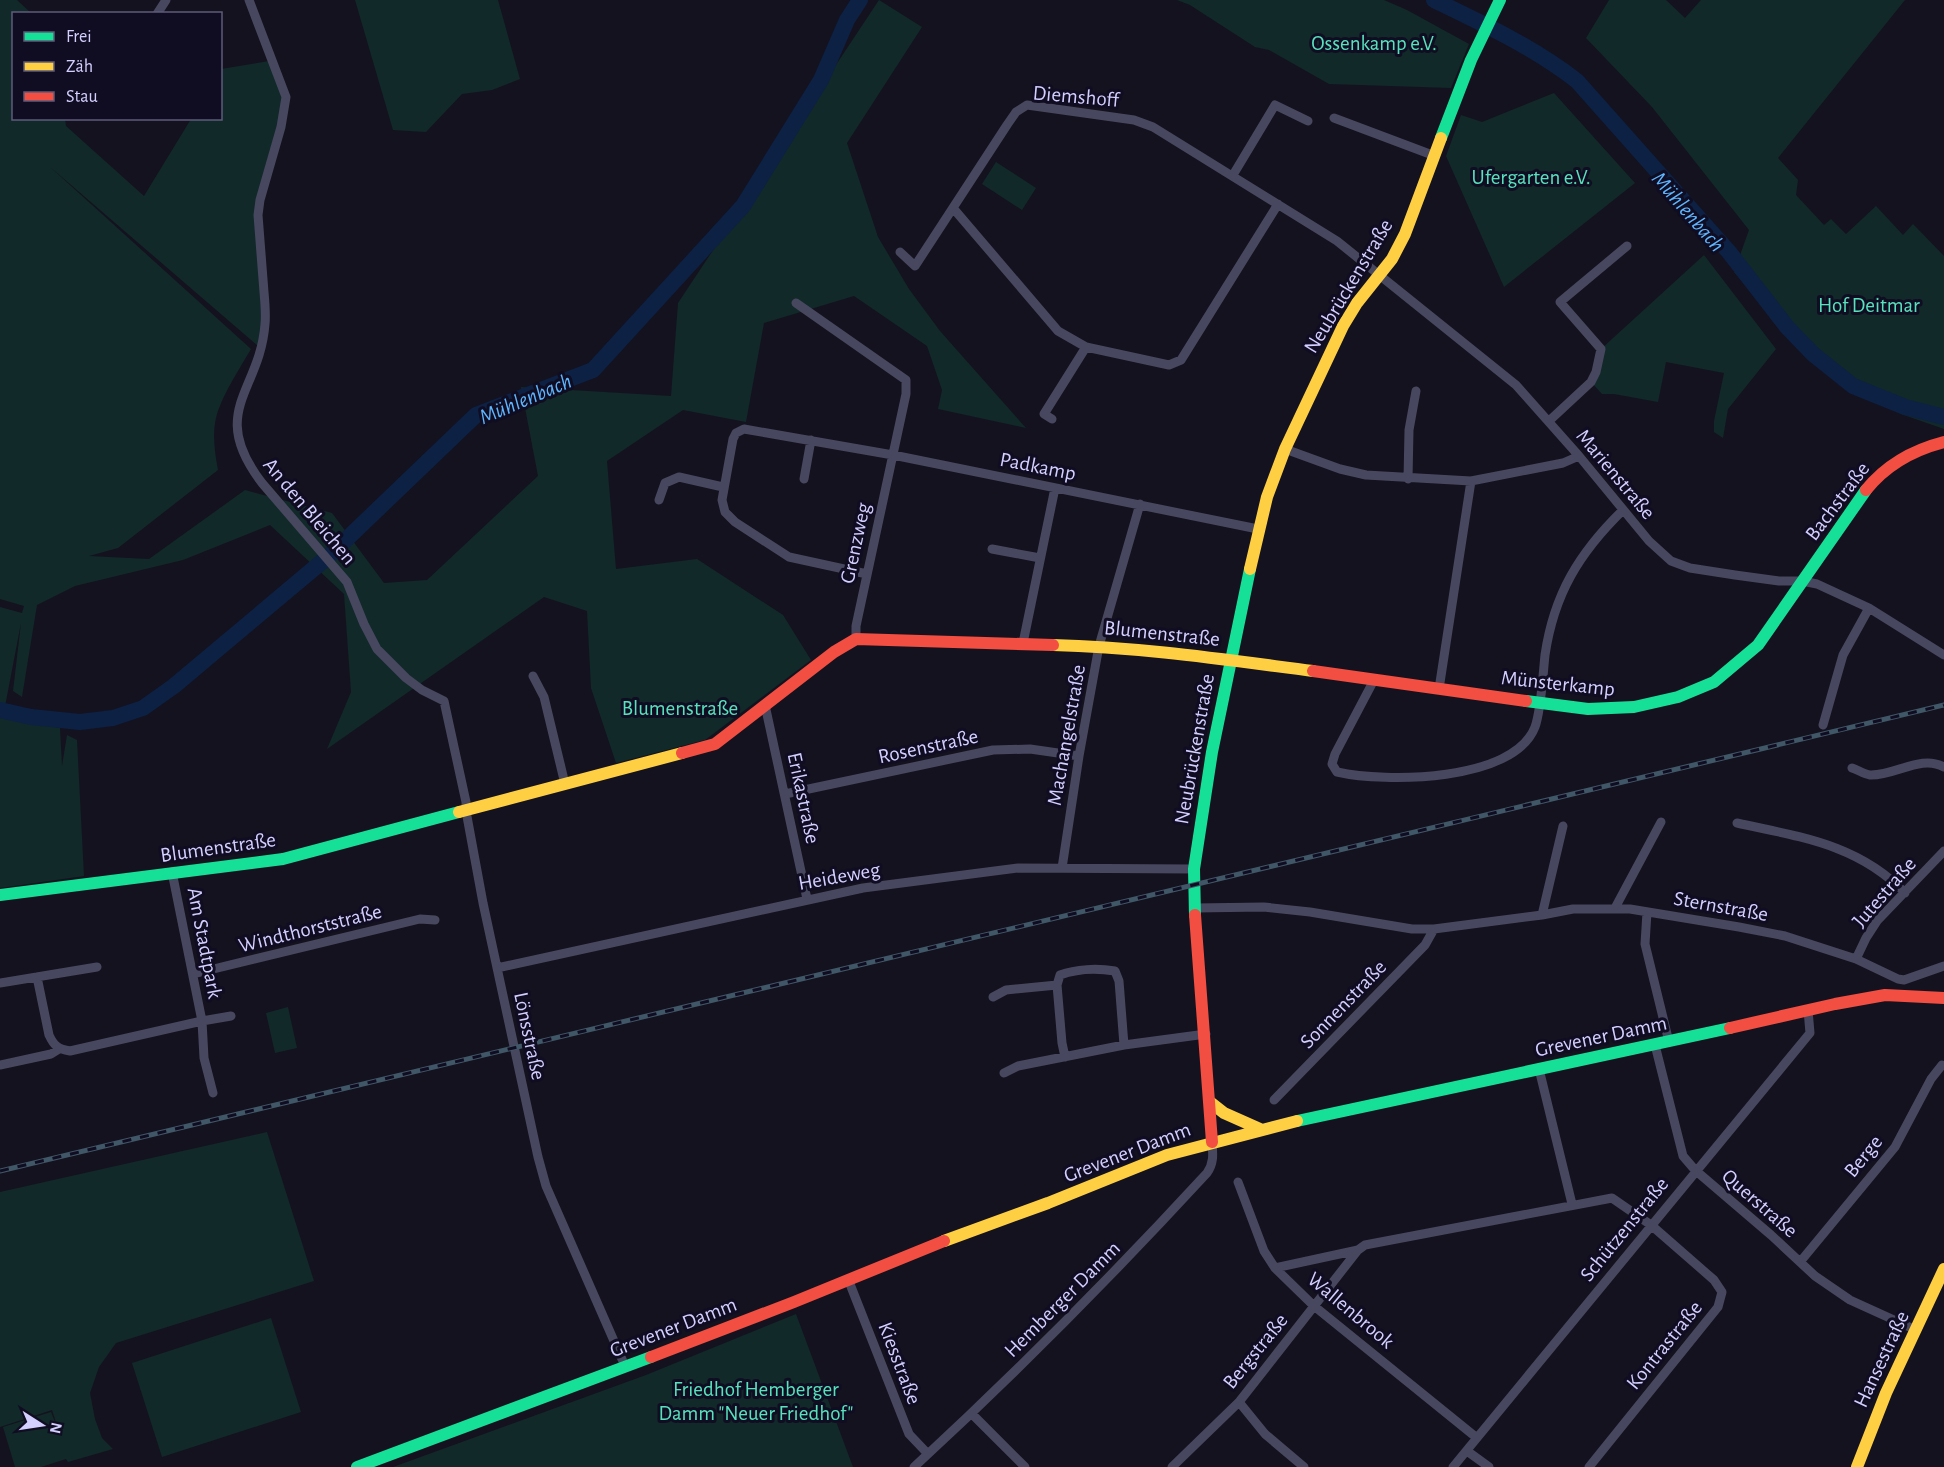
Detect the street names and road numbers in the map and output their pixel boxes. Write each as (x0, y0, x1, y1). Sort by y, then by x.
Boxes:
street label: Diemshoff (1032, 82, 1122, 111)
street label: Neubrückenstraße (1300, 216, 1397, 357)
street label: Marienstraße (1572, 425, 1659, 523)
street label: Padkamp (998, 449, 1078, 484)
street label: An den Bleichen (259, 454, 360, 569)
street label: Bachstraße (1801, 458, 1873, 544)
street label: Grenzweg (837, 500, 874, 585)
street label: Blumenstraße (1103, 617, 1221, 650)
street label: Machangelstraße (1044, 663, 1089, 807)
street label: Münsterkamp (1500, 667, 1616, 700)
street label: Neubrückenstraße (1171, 672, 1218, 826)
street label: Rosenstraße (876, 726, 980, 767)
street label: Erikastraße (784, 751, 823, 846)
street label: Blumenstraße (159, 829, 277, 866)
street label: Jutestraße (1849, 853, 1920, 931)
street label: Heideweg (796, 859, 882, 894)
street label: Am Stadtpark (183, 886, 226, 1001)
street label: Sternstraße (1672, 888, 1770, 925)
street label: Windthorststraße (236, 901, 384, 956)
street label: Sonnenstraße (1296, 956, 1390, 1053)
street label: Lönsstraße (510, 990, 549, 1082)
street label: Grevener Damm (1533, 1012, 1669, 1061)
street label: Grevener Damm (1061, 1119, 1194, 1186)
street label: Berge (1840, 1131, 1886, 1181)
street label: Querstraße (1718, 1165, 1802, 1242)
street label: Schützenstraße (1576, 1173, 1672, 1285)
street label: Hemberger Damm (1000, 1237, 1124, 1361)
street label: Wallenbrook (1303, 1268, 1398, 1353)
street label: Grevener Damm (607, 1294, 740, 1361)
street label: Kontrastraße (1623, 1297, 1706, 1393)
street label: Hansestraße (1850, 1308, 1913, 1411)
street label: Bergstraße (1219, 1310, 1292, 1393)
street label: Kiesstraße (874, 1319, 925, 1407)

